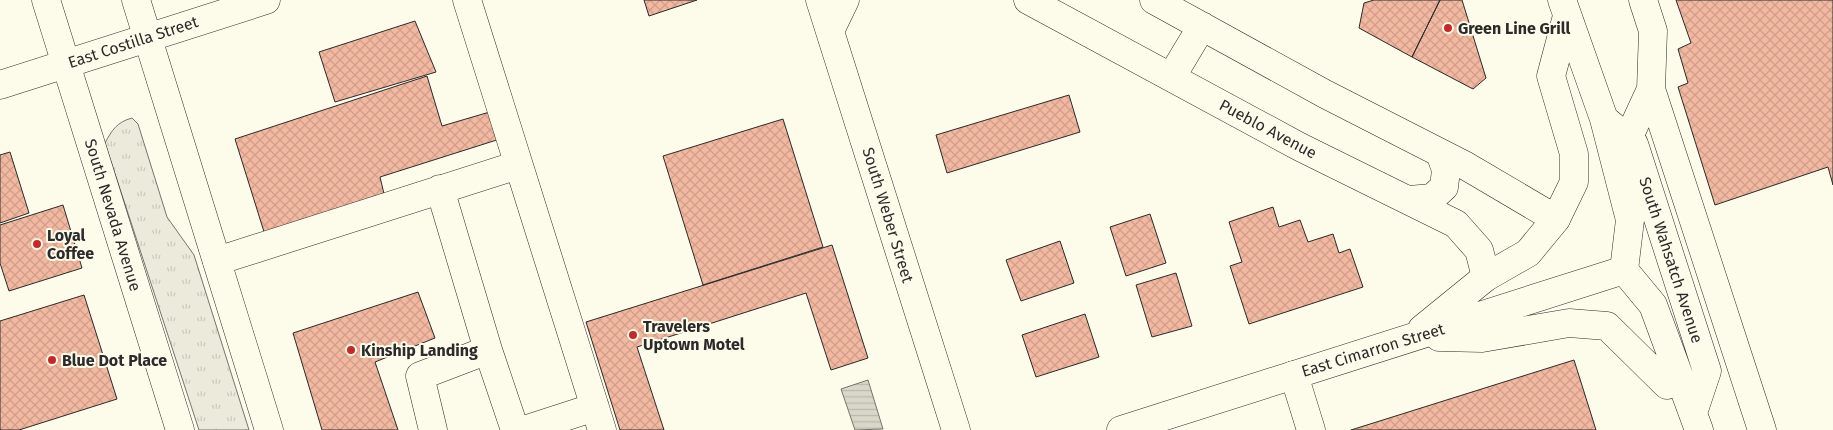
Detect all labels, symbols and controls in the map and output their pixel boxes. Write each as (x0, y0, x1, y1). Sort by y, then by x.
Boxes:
street label: East Costilla Street (65, 12, 201, 72)
place label: Green Line Grill (1458, 19, 1571, 38)
marker: Green Line Grill (1442, 22, 1454, 34)
street label: Pueblo Avenue (1216, 95, 1320, 163)
street label: South Nevada Avenue (81, 137, 145, 293)
street label: South Weber Street (858, 145, 918, 285)
street label: South Wahsatch Avenue (1635, 175, 1707, 345)
place label: Loyal Coffee (47, 226, 94, 263)
marker: Loyal Coffee (31, 238, 43, 250)
place label: Travelers Uptown Motel (643, 317, 745, 354)
street label: East Cimarron Street (1299, 319, 1447, 381)
marker: Travelers Uptown Motel (627, 329, 639, 341)
place label: Kinship Landing (361, 341, 478, 360)
marker: Kinship Landing (345, 344, 357, 356)
place label: Blue Dot Place (62, 351, 167, 370)
marker: Blue Dot Place (46, 354, 58, 366)

